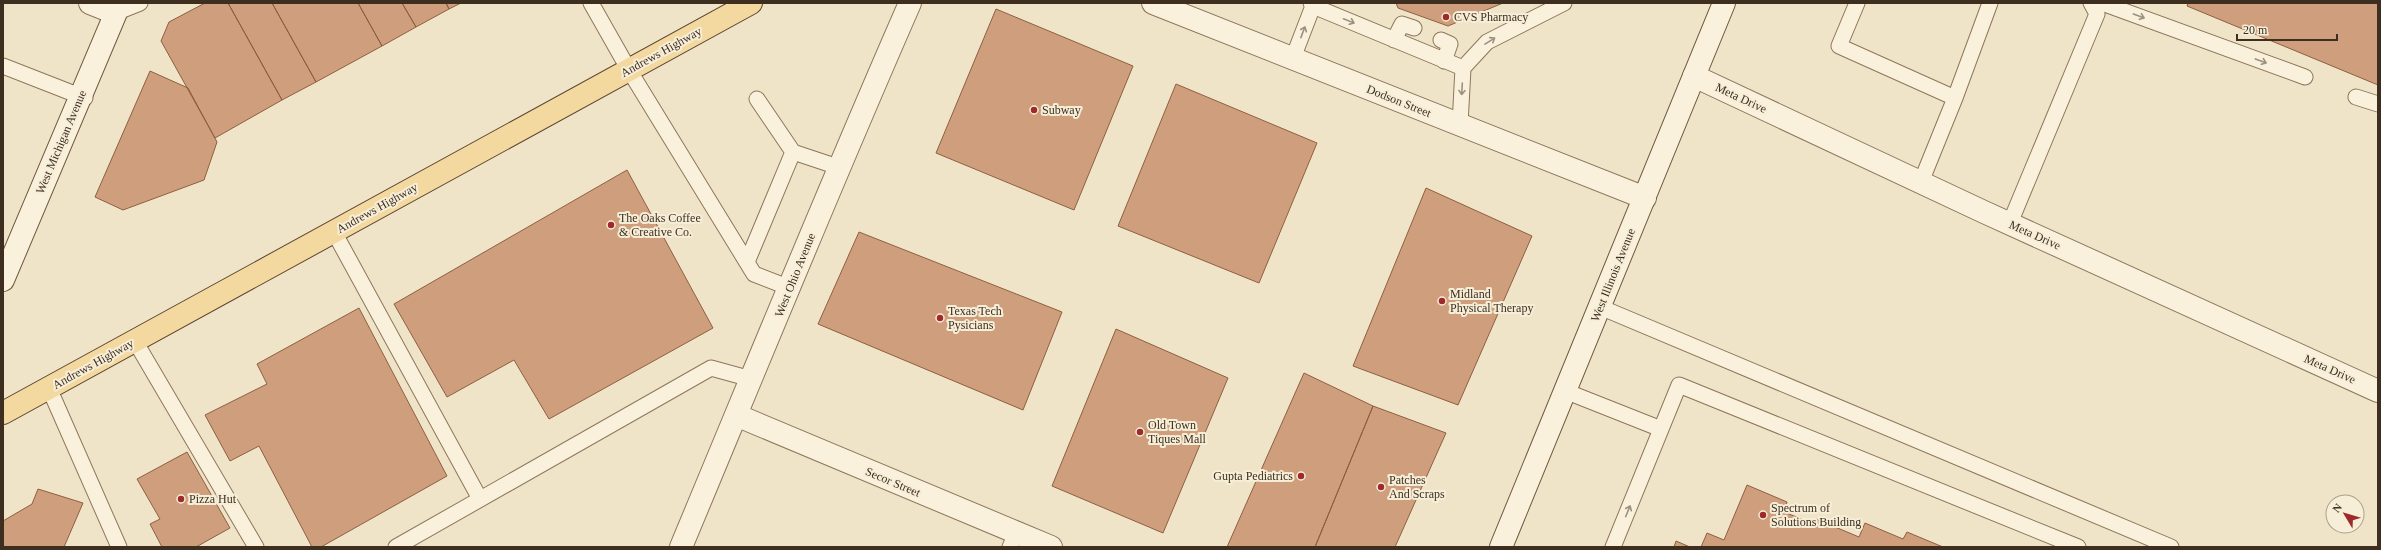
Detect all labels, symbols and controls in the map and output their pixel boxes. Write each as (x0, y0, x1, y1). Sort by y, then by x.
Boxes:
place label: CVS Pharmacy (1454, 10, 1528, 24)
marker: CVS Pharmacy (1441, 12, 1451, 22)
one-way arrow (2132, 13, 2144, 21)
scale bar (2237, 16, 2337, 42)
one-way arrow (1342, 18, 1354, 26)
text: 20 m (2243, 23, 2268, 37)
street label: Andrews Highway (618, 24, 704, 80)
one-way arrow (1300, 27, 1308, 39)
one-way arrow (1484, 37, 1496, 45)
one-way arrow (2254, 58, 2267, 65)
street label: Meta Drive (1713, 80, 1769, 116)
street label: Dodson Street (1365, 82, 1434, 121)
one-way arrow (1458, 82, 1465, 95)
street label: West Michigan Avenue (33, 88, 89, 196)
place label: Subway (1042, 103, 1081, 117)
marker: Subway (1029, 105, 1039, 115)
street label: Andrews Highway (334, 180, 420, 236)
place label: The Oaks Coffee & Creative Co. (619, 211, 701, 239)
street label: Meta Drive (2007, 217, 2063, 253)
marker: The Oaks Coffee & Creative Co. (606, 220, 616, 230)
street label: West Illinois Avenue (1588, 226, 1638, 324)
street label: West Ohio Avenue (772, 231, 818, 319)
place label: Midland Physical Therapy (1450, 287, 1533, 315)
marker: Midland Physical Therapy (1437, 296, 1447, 306)
place label: Texas Tech Pysicians (948, 304, 1002, 332)
marker: Texas Tech Pysicians (935, 313, 945, 323)
street label: Andrews Highway (50, 336, 136, 392)
street label: Meta Drive (2302, 351, 2358, 387)
place label: Old Town Tiques Mall (1148, 418, 1207, 446)
marker: Old Town Tiques Mall (1135, 427, 1145, 437)
street label: Secor Street (863, 464, 923, 500)
place label: Gupta Pediatrics (1213, 469, 1293, 483)
marker: Gupta Pediatrics (1296, 471, 1306, 481)
place label: Patches And Scraps (1389, 473, 1445, 501)
marker: Patches And Scraps (1376, 482, 1386, 492)
place label: Pizza Hut (189, 492, 237, 506)
marker: Pizza Hut (176, 494, 186, 504)
north arrow (2325, 494, 2365, 534)
place label: Spectrum of Solutions Building (1771, 501, 1861, 529)
text: N (2330, 501, 2344, 515)
one-way arrow (1624, 505, 1632, 517)
marker: Spectrum of Solutions Building (1758, 510, 1768, 520)

